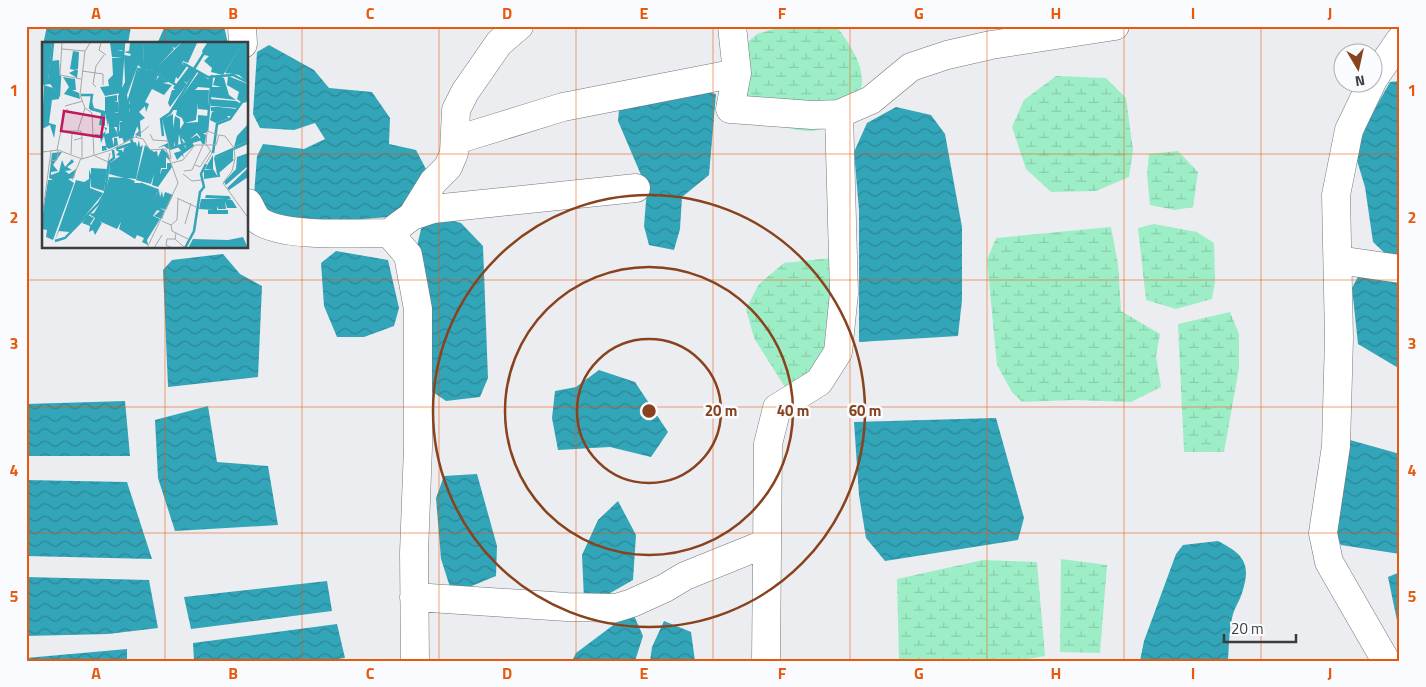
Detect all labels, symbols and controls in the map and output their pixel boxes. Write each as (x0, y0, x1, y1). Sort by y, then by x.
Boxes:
text: A (91, 1, 101, 25)
text: B (228, 1, 238, 25)
text: C (366, 1, 375, 25)
text: D (502, 1, 512, 25)
text: E (640, 1, 649, 25)
text: F (778, 1, 787, 25)
text: G (914, 1, 924, 25)
text: H (1051, 1, 1061, 25)
text: I (1191, 1, 1195, 25)
text: J (1328, 1, 1332, 25)
inset map (42, 42, 249, 249)
north arrow (1334, 42, 1384, 92)
text: N (1354, 70, 1367, 92)
text: 1 (10, 78, 18, 102)
text: 1 (1408, 78, 1416, 102)
text: 2 (10, 205, 18, 229)
text: 2 (1408, 205, 1416, 229)
text: 3 (10, 331, 18, 355)
text: 3 (1408, 331, 1416, 355)
text: 20 m (705, 399, 737, 422)
text: 40 m (777, 399, 809, 422)
text: 60 m (849, 399, 881, 422)
centre of rings (640, 402, 658, 420)
text: 4 (10, 458, 19, 482)
text: 4 (1408, 458, 1417, 482)
text: 5 (10, 584, 19, 608)
text: 5 (1408, 584, 1417, 608)
scale bar (1224, 612, 1296, 644)
text: 20 m (1231, 617, 1264, 640)
text: A (91, 661, 101, 685)
text: B (228, 661, 238, 685)
text: C (366, 661, 375, 685)
text: D (502, 661, 512, 685)
text: E (640, 661, 649, 685)
text: F (778, 661, 787, 685)
text: G (914, 661, 924, 685)
text: H (1051, 661, 1061, 685)
text: I (1191, 661, 1195, 685)
text: J (1328, 661, 1332, 685)

